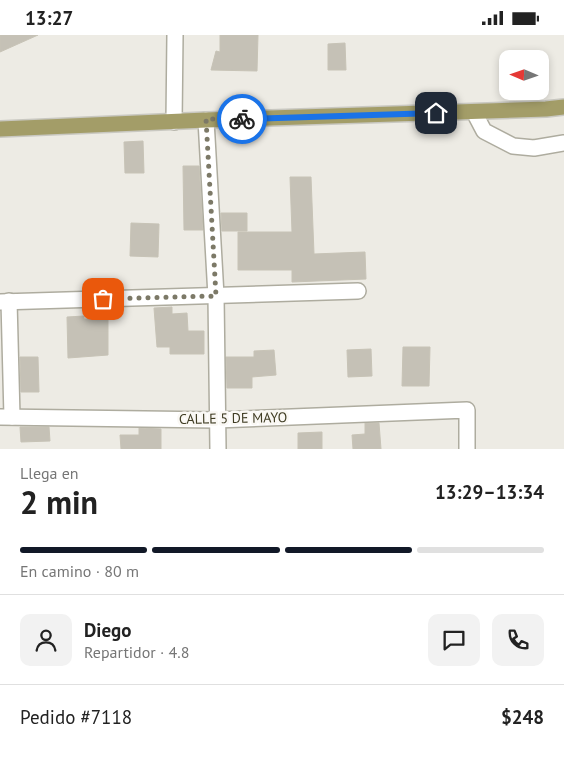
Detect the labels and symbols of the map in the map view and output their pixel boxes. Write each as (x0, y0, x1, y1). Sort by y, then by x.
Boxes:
north arrow (499, 50, 549, 100)
pin (415, 92, 457, 134)
courier (217, 94, 267, 144)
pin (82, 278, 124, 320)
street label: CALLE 5 DE MAYO (179, 408, 287, 428)

